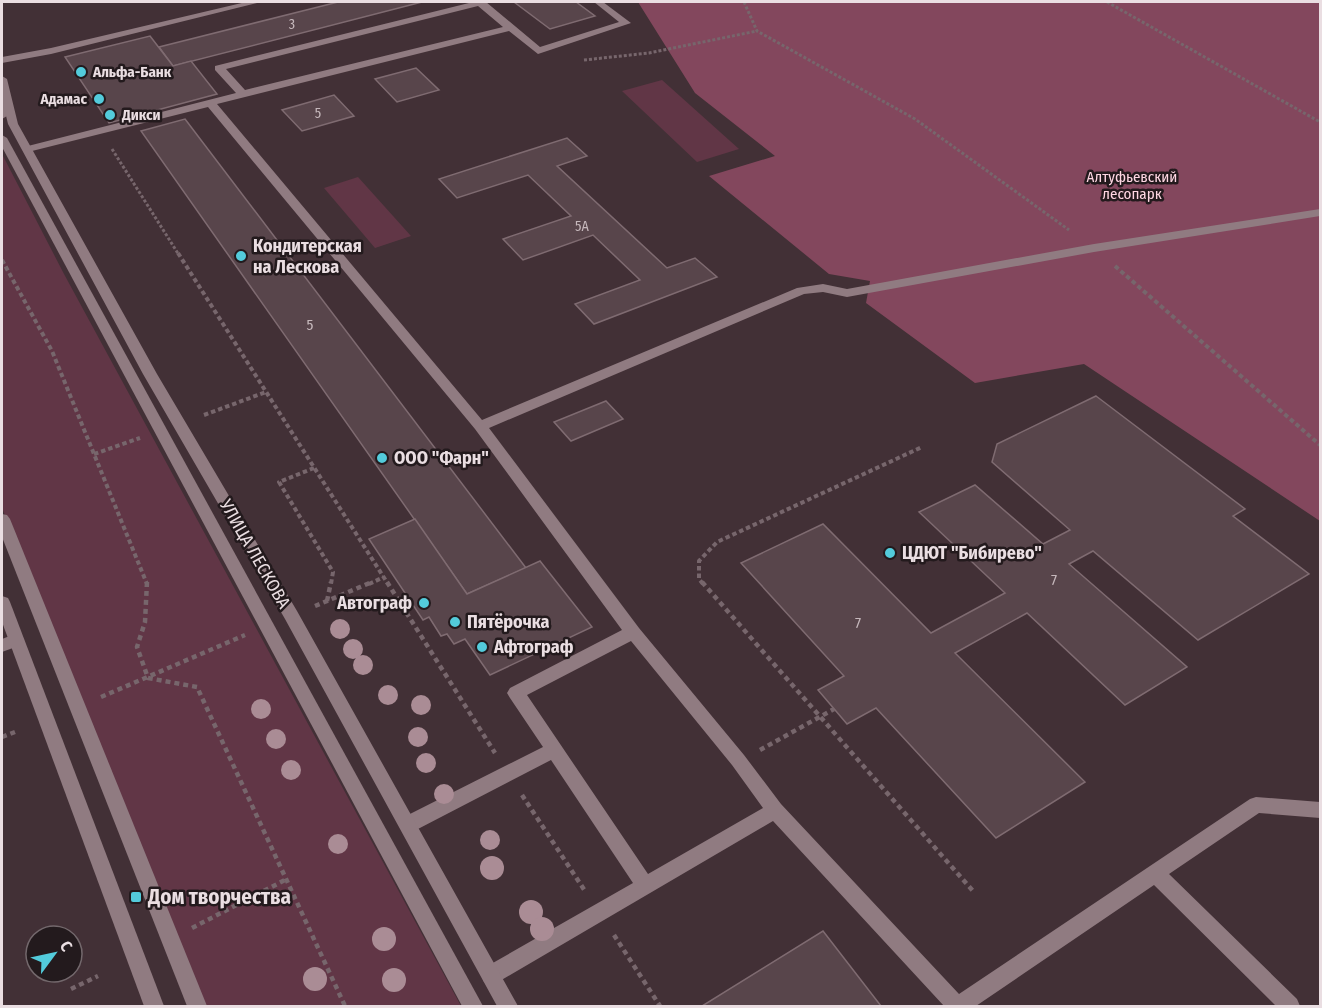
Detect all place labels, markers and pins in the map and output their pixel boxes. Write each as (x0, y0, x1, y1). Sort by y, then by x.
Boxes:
place label: Альфа-Банк (92, 63, 172, 81)
marker: Альфа-Банк (74, 65, 88, 79)
place label: Адамас (40, 90, 87, 108)
marker: Адамас (92, 92, 106, 106)
place label: Дикси (121, 106, 161, 124)
marker: Дикси (103, 108, 117, 122)
place label: Кондитерская на Лескова (253, 235, 362, 278)
marker: Кондитерская на Лескова (234, 249, 248, 263)
place label: ООО "Фарн" (394, 447, 489, 469)
marker: ООО "Фарн" (375, 451, 389, 465)
place label: ЦДЮТ "Бибирево" (902, 542, 1042, 564)
marker: ЦДЮТ "Бибирево" (883, 546, 897, 560)
place label: Автограф (336, 592, 412, 614)
marker: Автограф (417, 596, 431, 610)
place label: Пятёрочка (467, 611, 549, 633)
marker: Пятёрочка (448, 615, 462, 629)
place label: Афтограф (493, 636, 574, 658)
marker: Афтограф (475, 640, 489, 654)
place label: Дом творчества (147, 884, 291, 910)
marker: Дом творчества (129, 890, 143, 904)

